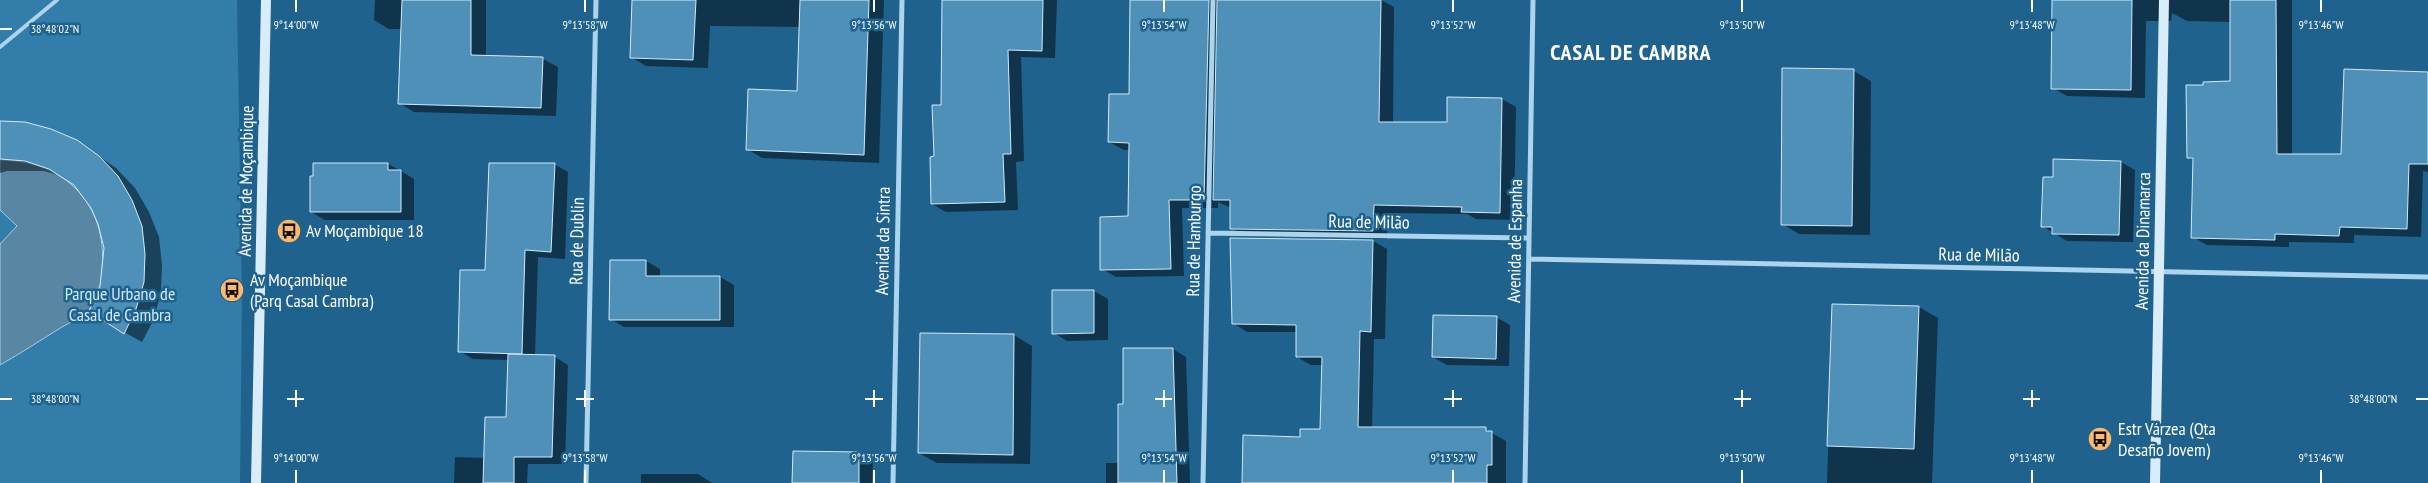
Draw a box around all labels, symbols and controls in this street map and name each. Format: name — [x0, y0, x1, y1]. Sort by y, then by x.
text: 9°14'00"W — [273, 17, 319, 32]
text: 9°13'58"W — [562, 17, 608, 32]
text: 9°13'56"W — [851, 17, 897, 32]
text: 9°13'54"W — [1141, 17, 1187, 32]
text: 9°13'52"W — [1430, 17, 1476, 32]
text: 9°13'50"W — [1719, 17, 1765, 32]
text: 9°13'48"W — [2009, 17, 2055, 32]
text: 9°13'46"W — [2298, 17, 2344, 32]
text: 38°48'02"N — [31, 21, 79, 36]
district label: CASAL DE CAMBRA — [1550, 38, 1712, 66]
street label: Avenida de Moçambique — [233, 105, 258, 257]
street label: Avenida da Dinamarca — [2130, 172, 2155, 310]
street label: Avenida de Espanha — [1502, 179, 1527, 303]
street label: Rua de Hamburgo — [1181, 185, 1206, 297]
street label: Avenida da Sintra — [870, 187, 895, 295]
street label: Rua de Dublin — [564, 197, 589, 285]
street label: Rua de Milão — [1328, 209, 1410, 234]
bus stop icon: Av Moçambique 18 — [276, 218, 302, 244]
place label: Av Moçambique 18 — [306, 219, 424, 242]
street label: Rua de Milão — [1938, 242, 2020, 267]
place label: Av Moçambique (Parq Casal Cambra) — [250, 268, 374, 312]
bus stop icon: Av Moçambique (Parq Casal Cambra) — [219, 277, 245, 303]
park label: Parque Urbano de Casal de Cambra — [65, 282, 175, 326]
text: 38°48'00"N — [31, 391, 79, 406]
text: 38°48'00"N — [2349, 391, 2397, 406]
place label: Estr Várzea (Qta Desafio Jovem) — [2118, 417, 2216, 461]
bus stop icon: Estr Várzea (Qta Desafio Jovem) — [2087, 426, 2113, 452]
text: 9°14'00"W — [273, 450, 319, 465]
text: 9°13'58"W — [562, 450, 608, 465]
text: 9°13'56"W — [851, 450, 897, 465]
text: 9°13'54"W — [1141, 450, 1187, 465]
text: 9°13'52"W — [1430, 450, 1476, 465]
text: 9°13'50"W — [1719, 450, 1765, 465]
text: 9°13'48"W — [2009, 450, 2055, 465]
text: 9°13'46"W — [2298, 450, 2344, 465]

